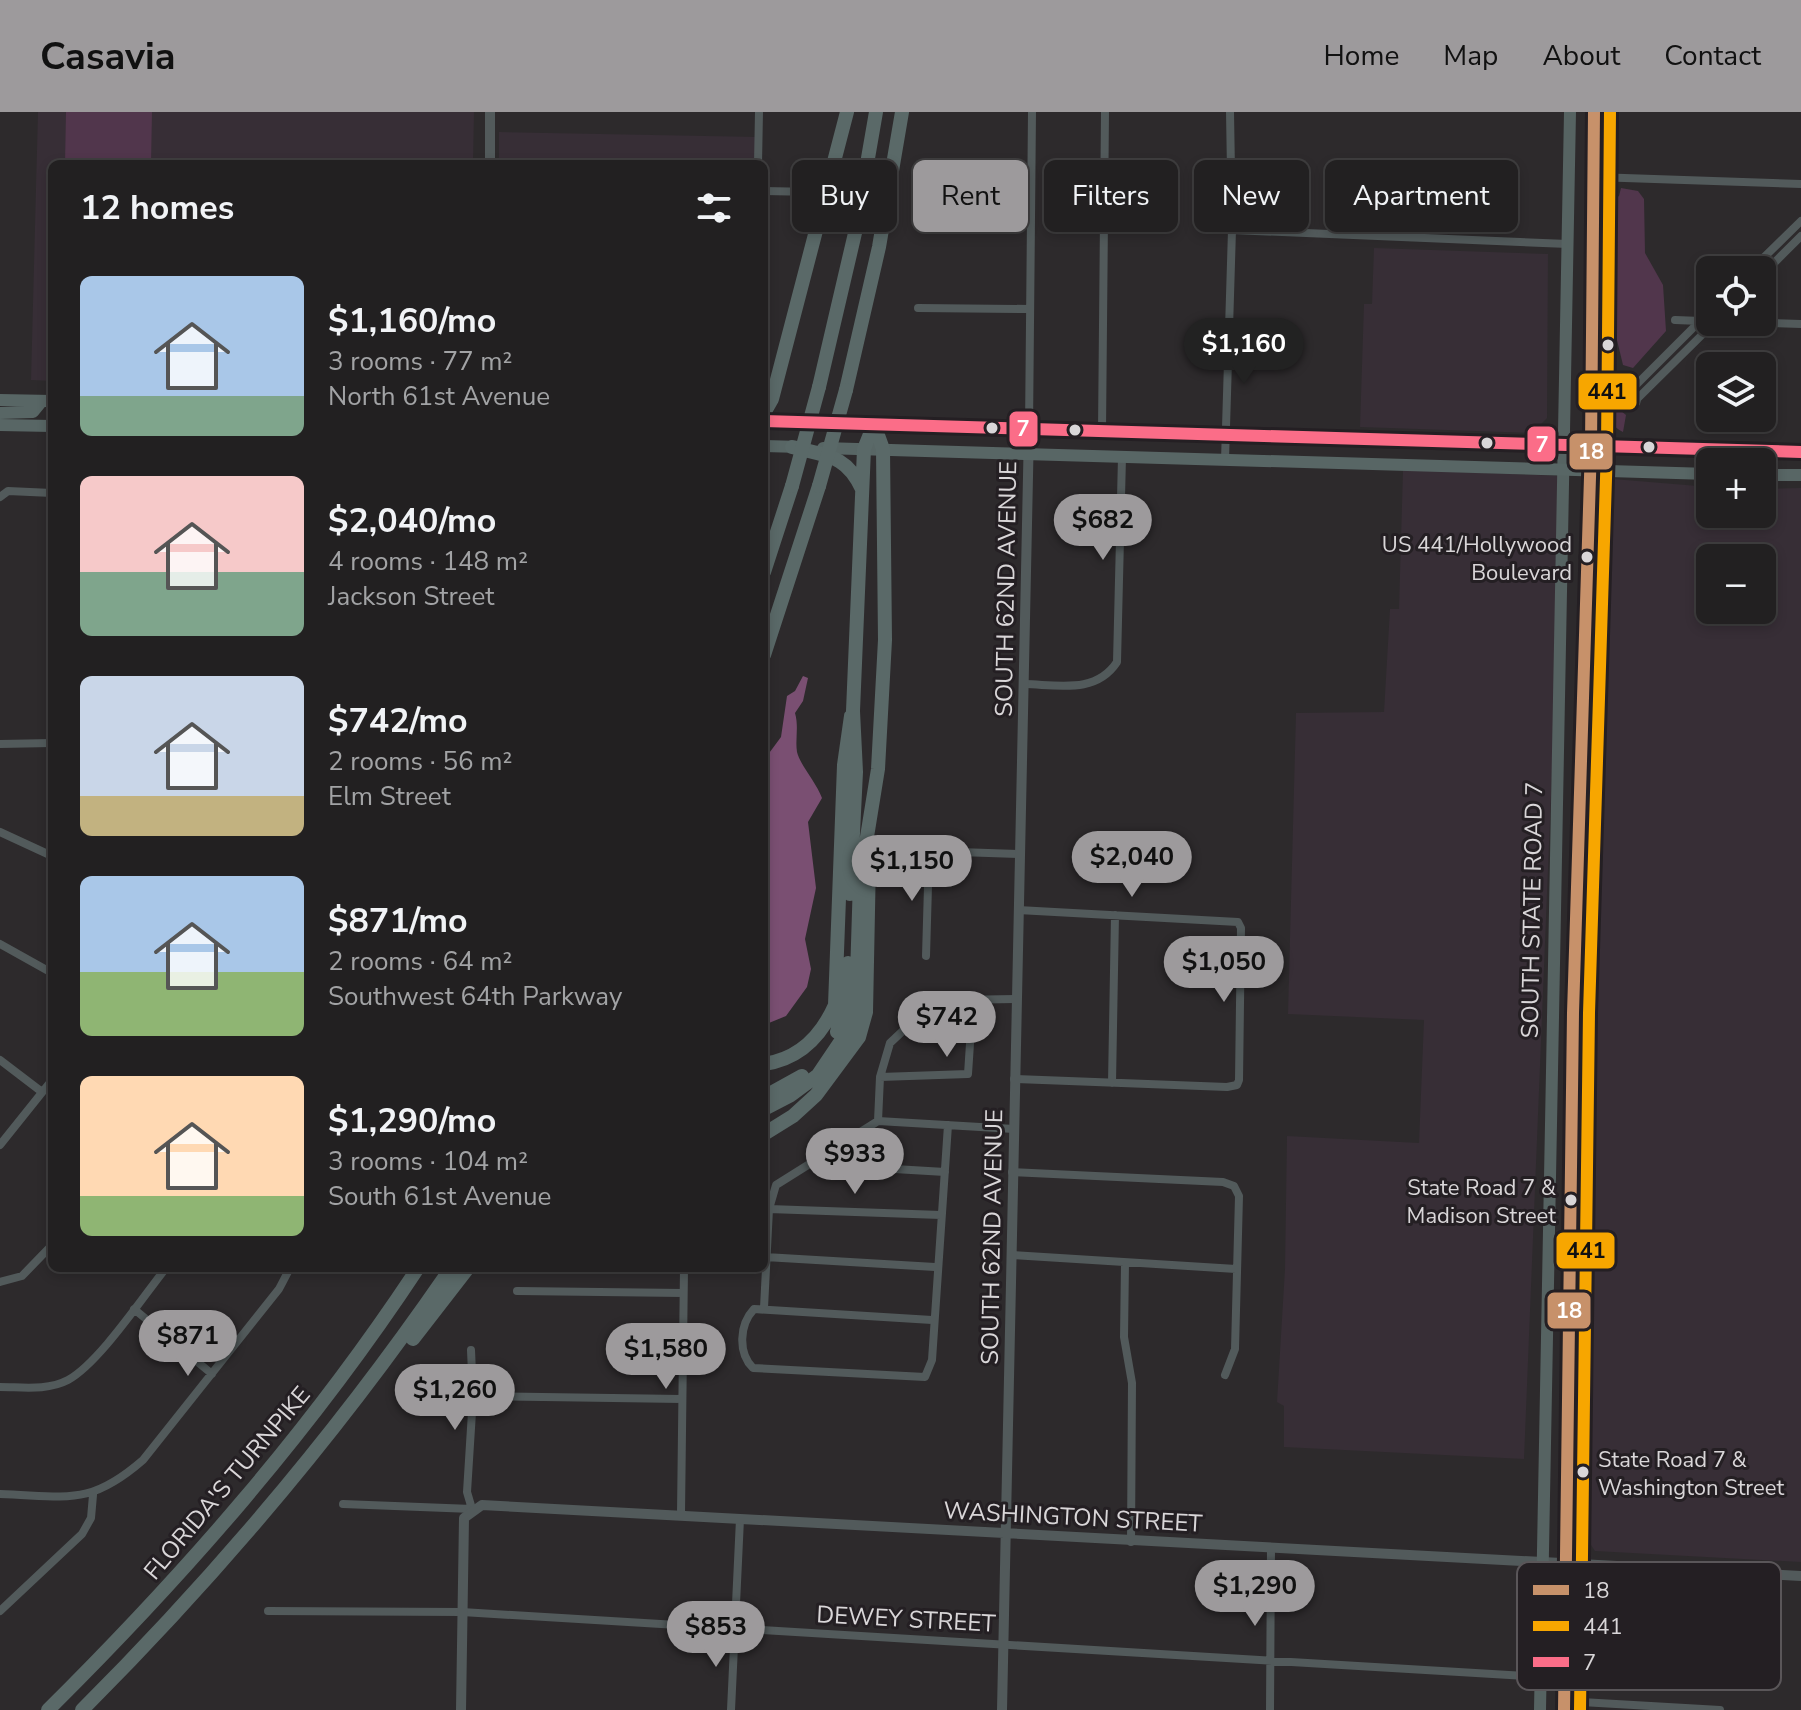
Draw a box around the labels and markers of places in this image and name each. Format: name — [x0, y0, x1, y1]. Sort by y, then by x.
pin: $1,160 — [1179, 318, 1309, 386]
unlabelled marker — [1600, 337, 1616, 353]
unlabelled marker — [984, 420, 1000, 436]
unlabelled marker — [1067, 422, 1083, 438]
unlabelled marker — [1479, 435, 1495, 451]
unlabelled marker — [1641, 439, 1657, 455]
pin: $682 — [1056, 494, 1150, 562]
place label: US 441/Hollywood Boulevard — [1382, 530, 1572, 588]
marker: US 441/Hollywood Boulevard — [1579, 549, 1595, 565]
pin: $2,040 — [1067, 831, 1197, 899]
pin: $1,150 — [847, 835, 977, 903]
pin: $1,050 — [1159, 936, 1289, 1004]
pin: $742 — [900, 991, 994, 1059]
pin: $933 — [808, 1128, 902, 1196]
place label: State Road 7 & Madison Street — [1407, 1173, 1557, 1231]
marker: State Road 7 & Madison Street — [1563, 1192, 1579, 1208]
pin: $871 — [141, 1310, 235, 1378]
pin: $1,580 — [601, 1323, 731, 1391]
pin: $1,260 — [390, 1364, 520, 1432]
place label: State Road 7 & Washington Street — [1598, 1445, 1784, 1503]
marker: State Road 7 & Washington Street — [1575, 1464, 1591, 1480]
pin: $1,290 — [1190, 1560, 1320, 1628]
pin: $853 — [669, 1601, 763, 1669]

